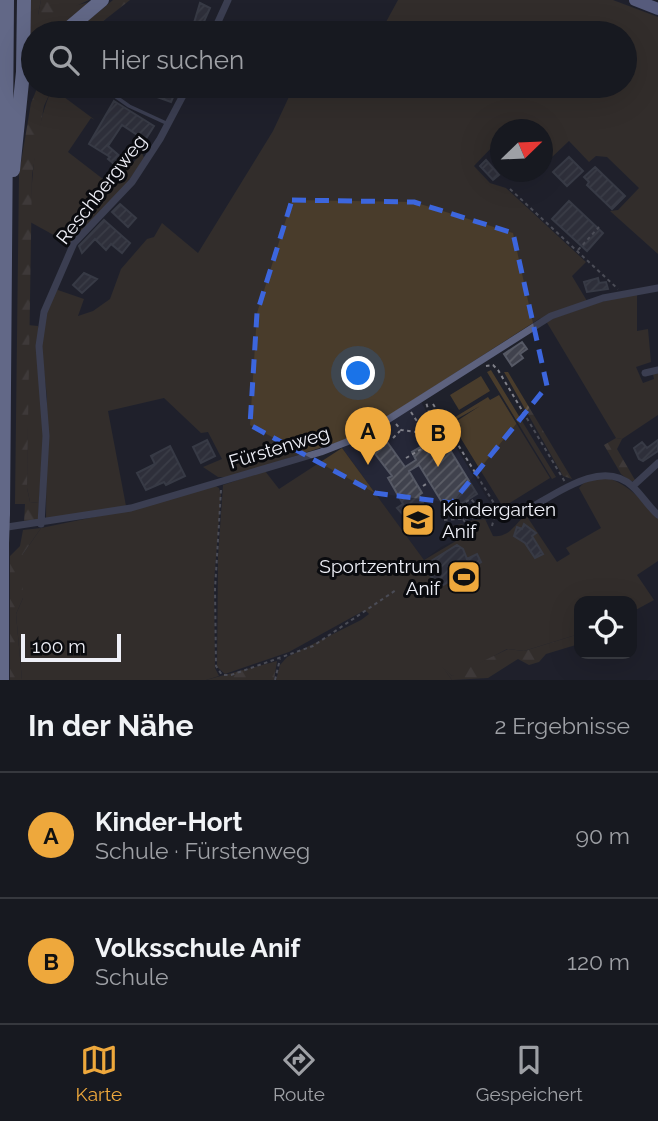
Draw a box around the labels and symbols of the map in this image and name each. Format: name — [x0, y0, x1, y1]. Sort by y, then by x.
north arrow — [490, 119, 553, 182]
street label: Reschbergweg — [51, 130, 151, 248]
your location — [341, 356, 375, 390]
pin: A — [345, 407, 391, 465]
pin: B — [415, 409, 461, 467]
street label: Fürstenweg — [226, 421, 332, 473]
place label: Kindergarten Anif — [442, 498, 556, 542]
school or university icon: Kindergarten Anif — [399, 501, 437, 539]
place label: Sportzentrum Anif — [319, 555, 441, 599]
sports icon: Sportzentrum Anif — [445, 558, 483, 596]
scale bar — [21, 631, 121, 663]

